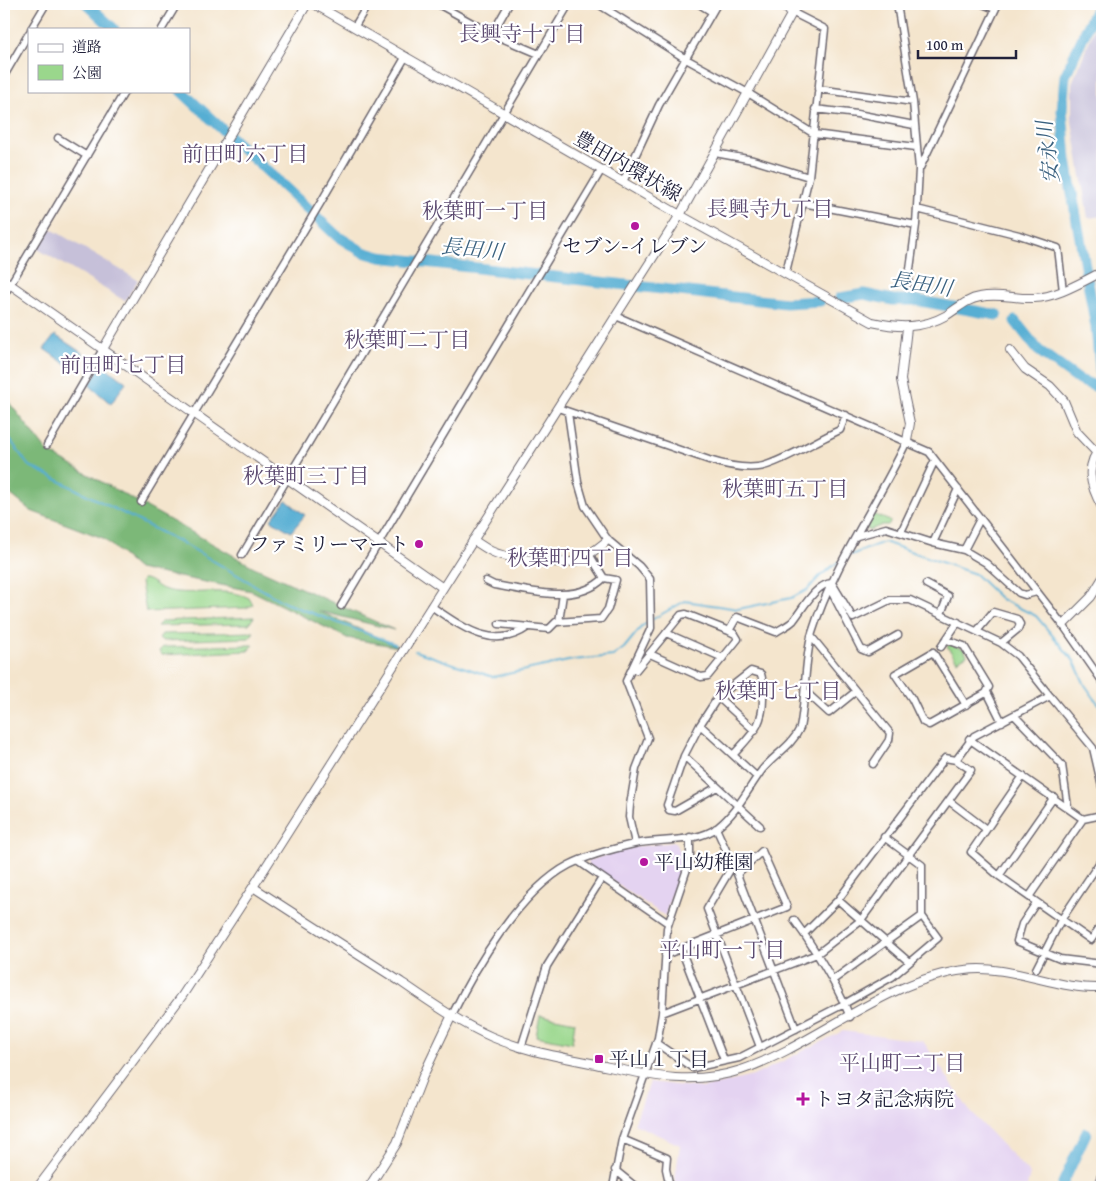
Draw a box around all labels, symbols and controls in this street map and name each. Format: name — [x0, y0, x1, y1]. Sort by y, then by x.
district label: 長興寺十丁目 — [459, 18, 585, 49]
legend — [28, 28, 190, 92]
scale bar — [918, 28, 1016, 60]
text: 100 m — [926, 34, 964, 55]
text: 道路 — [72, 36, 102, 57]
text: 公園 — [72, 62, 102, 83]
water label: 安永川 — [1028, 117, 1067, 185]
street label: 豊田内環状線 — [569, 123, 687, 208]
district label: 前田町六丁目 — [182, 138, 308, 169]
district label: 長興寺九丁目 — [707, 193, 833, 224]
district label: 秋葉町一丁目 — [422, 195, 548, 226]
marker: セブン-イレブン — [629, 220, 641, 232]
water label: 長田川 — [439, 230, 507, 267]
place label: セブン-イレブン — [562, 231, 708, 260]
water label: 長田川 — [888, 263, 957, 304]
district label: 秋葉町二丁目 — [344, 324, 470, 355]
district label: 前田町七丁目 — [60, 349, 186, 380]
district label: 秋葉町三丁目 — [243, 460, 369, 491]
district label: 秋葉町五丁目 — [722, 473, 848, 504]
place label: ファミリーマート — [249, 529, 409, 558]
marker: ファミリーマート — [413, 538, 425, 550]
district label: 秋葉町四丁目 — [507, 542, 633, 573]
district label: 秋葉町七丁目 — [715, 675, 841, 706]
place label: 平山幼稚園 — [654, 847, 754, 876]
marker: 平山幼稚園 — [638, 856, 650, 868]
district label: 平山町一丁目 — [659, 934, 785, 965]
place label: 平山１丁目 — [609, 1044, 709, 1073]
district label: 平山町二丁目 — [839, 1047, 965, 1078]
marker: 平山１丁目 — [593, 1053, 605, 1065]
place label: トヨタ記念病院 — [814, 1084, 954, 1113]
marker: トヨタ記念病院 — [796, 1092, 810, 1106]

